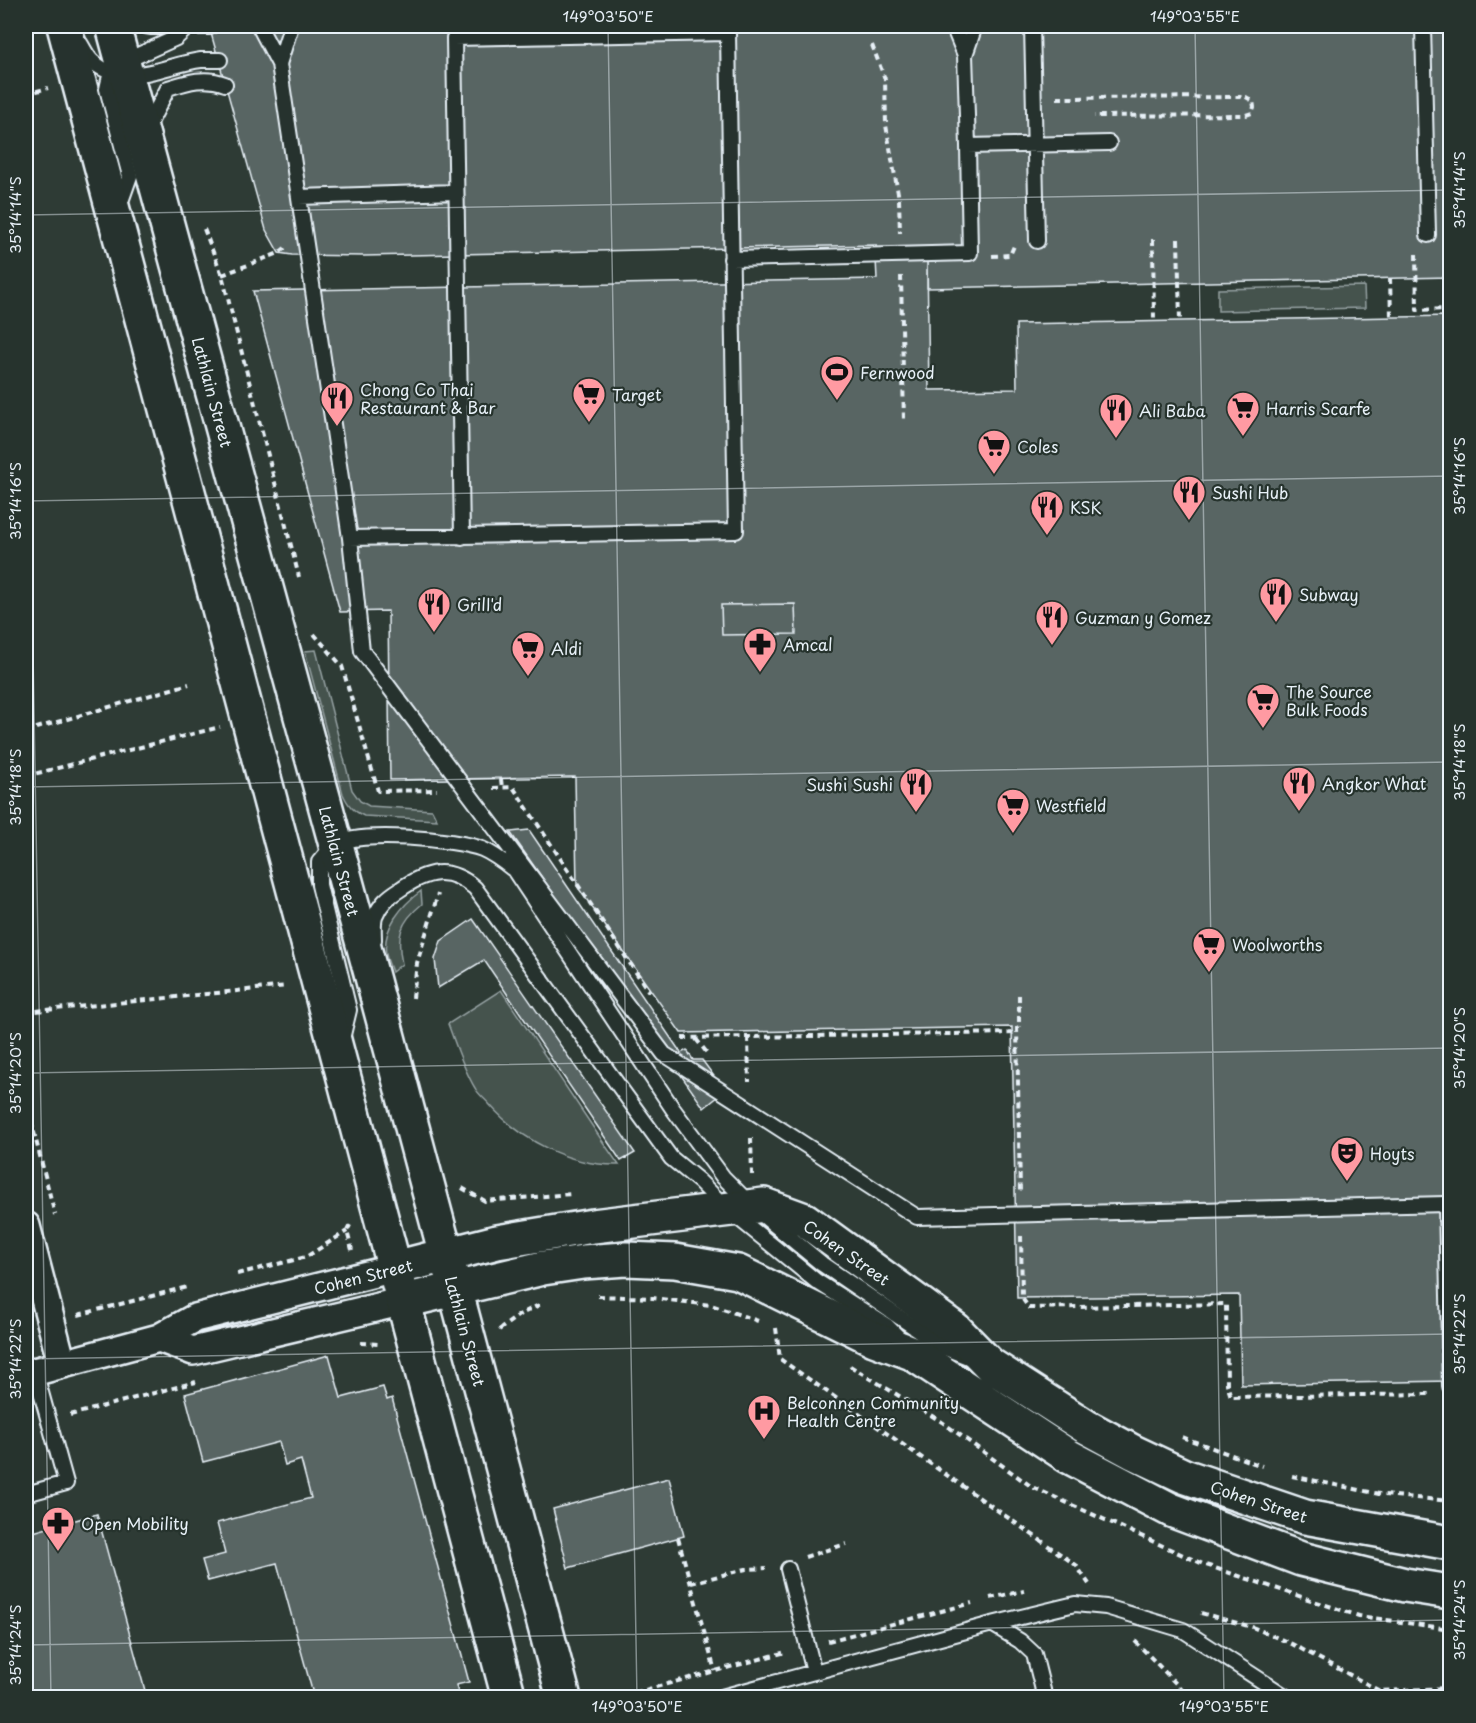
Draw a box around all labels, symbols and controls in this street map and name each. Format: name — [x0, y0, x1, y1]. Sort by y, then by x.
text: 149°03'50"E — [562, 4, 654, 27]
text: 149°03'55"E — [1150, 4, 1240, 27]
text: 35°14'14"S — [1447, 151, 1470, 229]
text: 35°14'14"S — [3, 176, 26, 254]
street label: Lathlain Street — [187, 334, 239, 450]
sports icon: Fernwood — [819, 354, 855, 401]
place label: Fernwood — [860, 360, 935, 384]
supermarket icon: Target — [571, 376, 607, 423]
place label: Chong Co Thai Restaurant & Bar — [360, 377, 496, 419]
restaurant icon: Chong Co Thai Restaurant & Bar — [319, 380, 355, 427]
place label: Target — [612, 382, 662, 406]
supermarket icon: Harris Scarfe — [1225, 390, 1261, 437]
restaurant icon: Ali Baba — [1098, 392, 1134, 439]
place label: Harris Scarfe — [1266, 396, 1371, 420]
place label: Ali Baba — [1139, 398, 1206, 422]
supermarket icon: Coles — [976, 428, 1012, 475]
place label: Coles — [1017, 434, 1058, 458]
text: 35°14'16"S — [1447, 437, 1470, 515]
text: 35°14'16"S — [3, 462, 26, 540]
restaurant icon: Sushi Hub — [1171, 474, 1207, 521]
place label: Sushi Hub — [1212, 480, 1288, 504]
restaurant icon: KSK — [1029, 489, 1065, 536]
place label: KSK — [1070, 495, 1102, 519]
restaurant icon: Subway — [1258, 576, 1294, 623]
place label: Subway — [1299, 582, 1358, 606]
restaurant icon: Grill'd — [416, 586, 452, 633]
place label: Grill'd — [457, 592, 502, 616]
restaurant icon: Guzman y Gomez — [1034, 599, 1070, 646]
place label: Guzman y Gomez — [1075, 605, 1211, 629]
pharmacy icon: Amcal — [742, 626, 778, 673]
supermarket icon: Aldi — [510, 630, 546, 677]
place label: Amcal — [783, 632, 833, 656]
place label: Aldi — [551, 636, 582, 660]
place label: The Source Bulk Foods — [1286, 679, 1372, 721]
supermarket icon: The Source Bulk Foods — [1245, 682, 1281, 729]
text: 35°14'18"S — [1447, 723, 1470, 801]
text: 35°14'18"S — [3, 748, 26, 826]
restaurant icon: Angkor What — [1281, 765, 1317, 812]
restaurant icon: Sushi Sushi — [898, 766, 934, 813]
place label: Angkor What — [1322, 771, 1427, 795]
place label: Sushi Sushi — [806, 772, 893, 796]
supermarket icon: Westfield — [995, 787, 1031, 834]
place label: Westfield — [1036, 793, 1106, 817]
street label: Lathlain Street — [314, 803, 366, 919]
supermarket icon: Woolworths — [1191, 926, 1227, 973]
place label: Woolworths — [1232, 932, 1322, 956]
text: 35°14'20"S — [1447, 1007, 1470, 1089]
text: 35°14'20"S — [3, 1032, 26, 1114]
theatre icon: Hoyts — [1329, 1135, 1365, 1182]
place label: Hoyts — [1370, 1141, 1414, 1165]
street label: Cohen Street — [799, 1213, 895, 1291]
street label: Cohen Street — [311, 1252, 415, 1300]
street label: Lathlain Street — [440, 1273, 492, 1389]
text: 35°14'22"S — [1447, 1293, 1470, 1375]
text: 35°14'22"S — [3, 1318, 26, 1400]
place label: Belconnen Community Health Centre — [787, 1390, 959, 1432]
hospital icon: Belconnen Community Health Centre — [746, 1393, 782, 1440]
street label: Cohen Street — [1207, 1474, 1311, 1528]
pharmacy icon: Open Mobility — [40, 1505, 76, 1552]
place label: Open Mobility — [81, 1511, 189, 1535]
text: 35°14'24"S — [1447, 1579, 1470, 1661]
text: 35°14'24"S — [3, 1604, 26, 1686]
text: 149°03'50"E — [591, 1694, 683, 1717]
text: 149°03'55"E — [1179, 1694, 1269, 1717]

